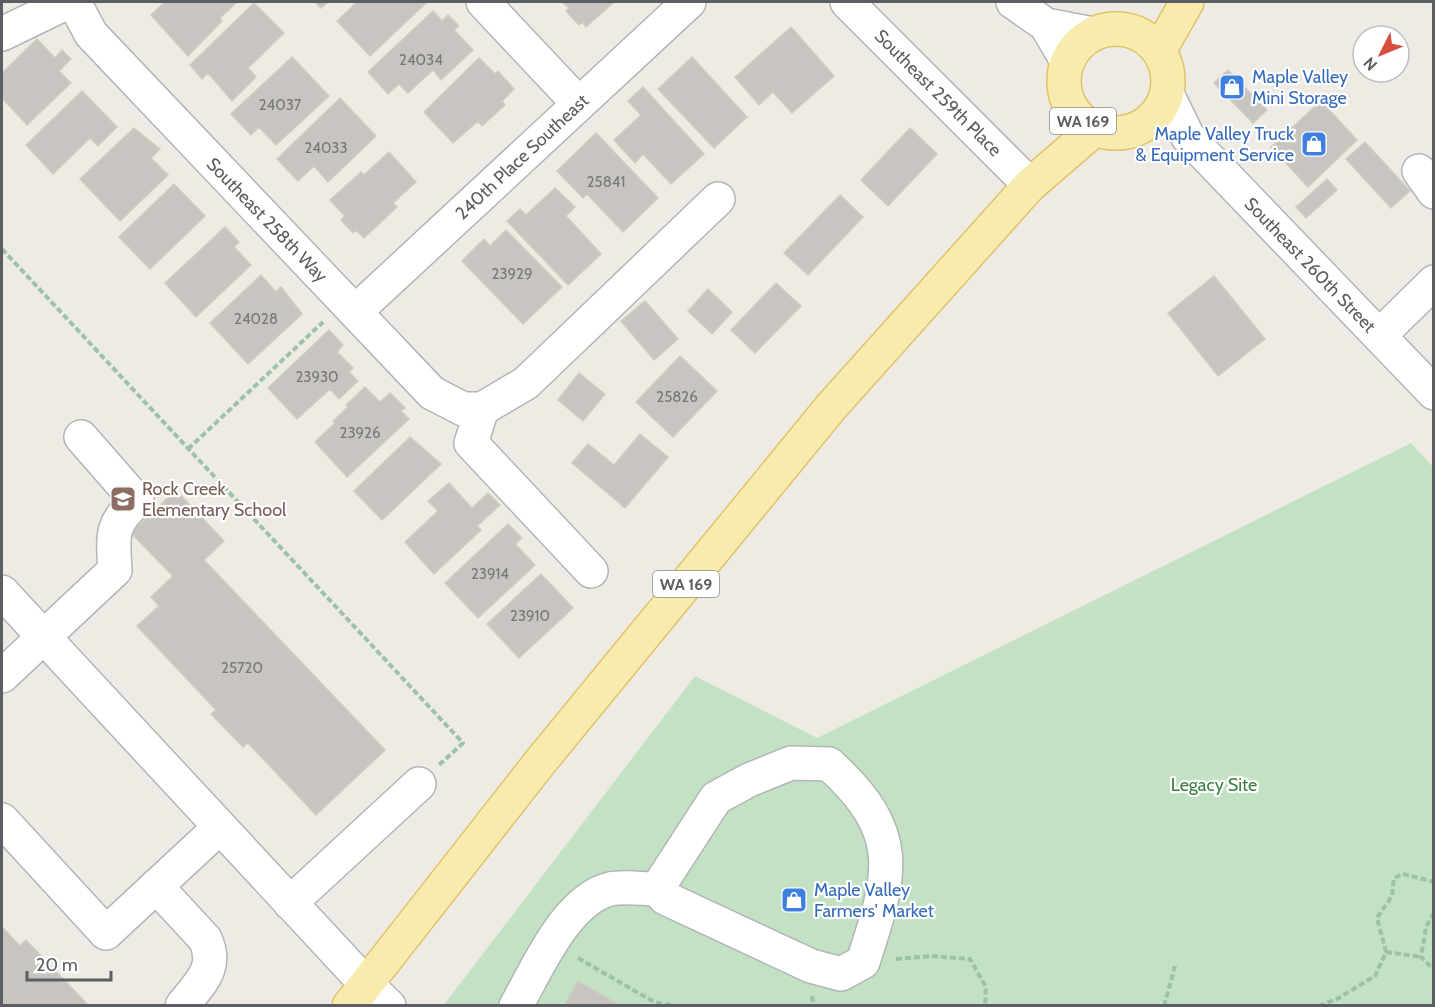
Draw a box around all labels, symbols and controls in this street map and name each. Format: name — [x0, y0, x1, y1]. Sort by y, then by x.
north arrow — [1351, 24, 1411, 84]
street label: Southeast 259th Place — [870, 25, 1006, 161]
house number: 24034 — [399, 51, 443, 69]
text: N — [1360, 53, 1381, 75]
place label: Maple Valley Mini Storage — [1252, 66, 1348, 109]
shop icon: Maple Valley Mini Storage — [1217, 72, 1247, 102]
street label: 240th Place Southeast — [451, 90, 593, 224]
house number: 24037 — [259, 96, 302, 114]
road number: WA 169 — [1050, 108, 1116, 134]
place label: Maple Valley Truck & Equipment Service — [1136, 123, 1295, 166]
shop icon: Maple Valley Truck & Equipment Service — [1299, 129, 1329, 159]
house number: 24033 — [304, 139, 348, 157]
street label: Southeast 258th Way — [202, 153, 332, 287]
house number: 25841 — [587, 173, 625, 191]
street label: Southeast 260th Street — [1240, 193, 1380, 337]
house number: 23929 — [492, 265, 532, 283]
house number: 24028 — [234, 310, 278, 328]
house number: 23930 — [295, 368, 339, 386]
house number: 25826 — [656, 388, 698, 406]
house number: 23926 — [340, 424, 380, 442]
place label: Rock Creek Elementary School — [142, 478, 287, 521]
school or university icon: Rock Creek Elementary School — [108, 484, 138, 514]
house number: 23914 — [471, 565, 509, 583]
road number: WA 169 — [653, 571, 719, 597]
house number: 23910 — [510, 607, 550, 625]
house number: 25720 — [221, 659, 263, 677]
park label: Legacy Site — [1171, 774, 1257, 796]
place label: Maple Valley Farmers' Market — [814, 879, 934, 922]
shop icon: Maple Valley Farmers' Market — [779, 885, 809, 915]
scale bar — [27, 944, 111, 982]
text: 20 m — [36, 954, 78, 976]

